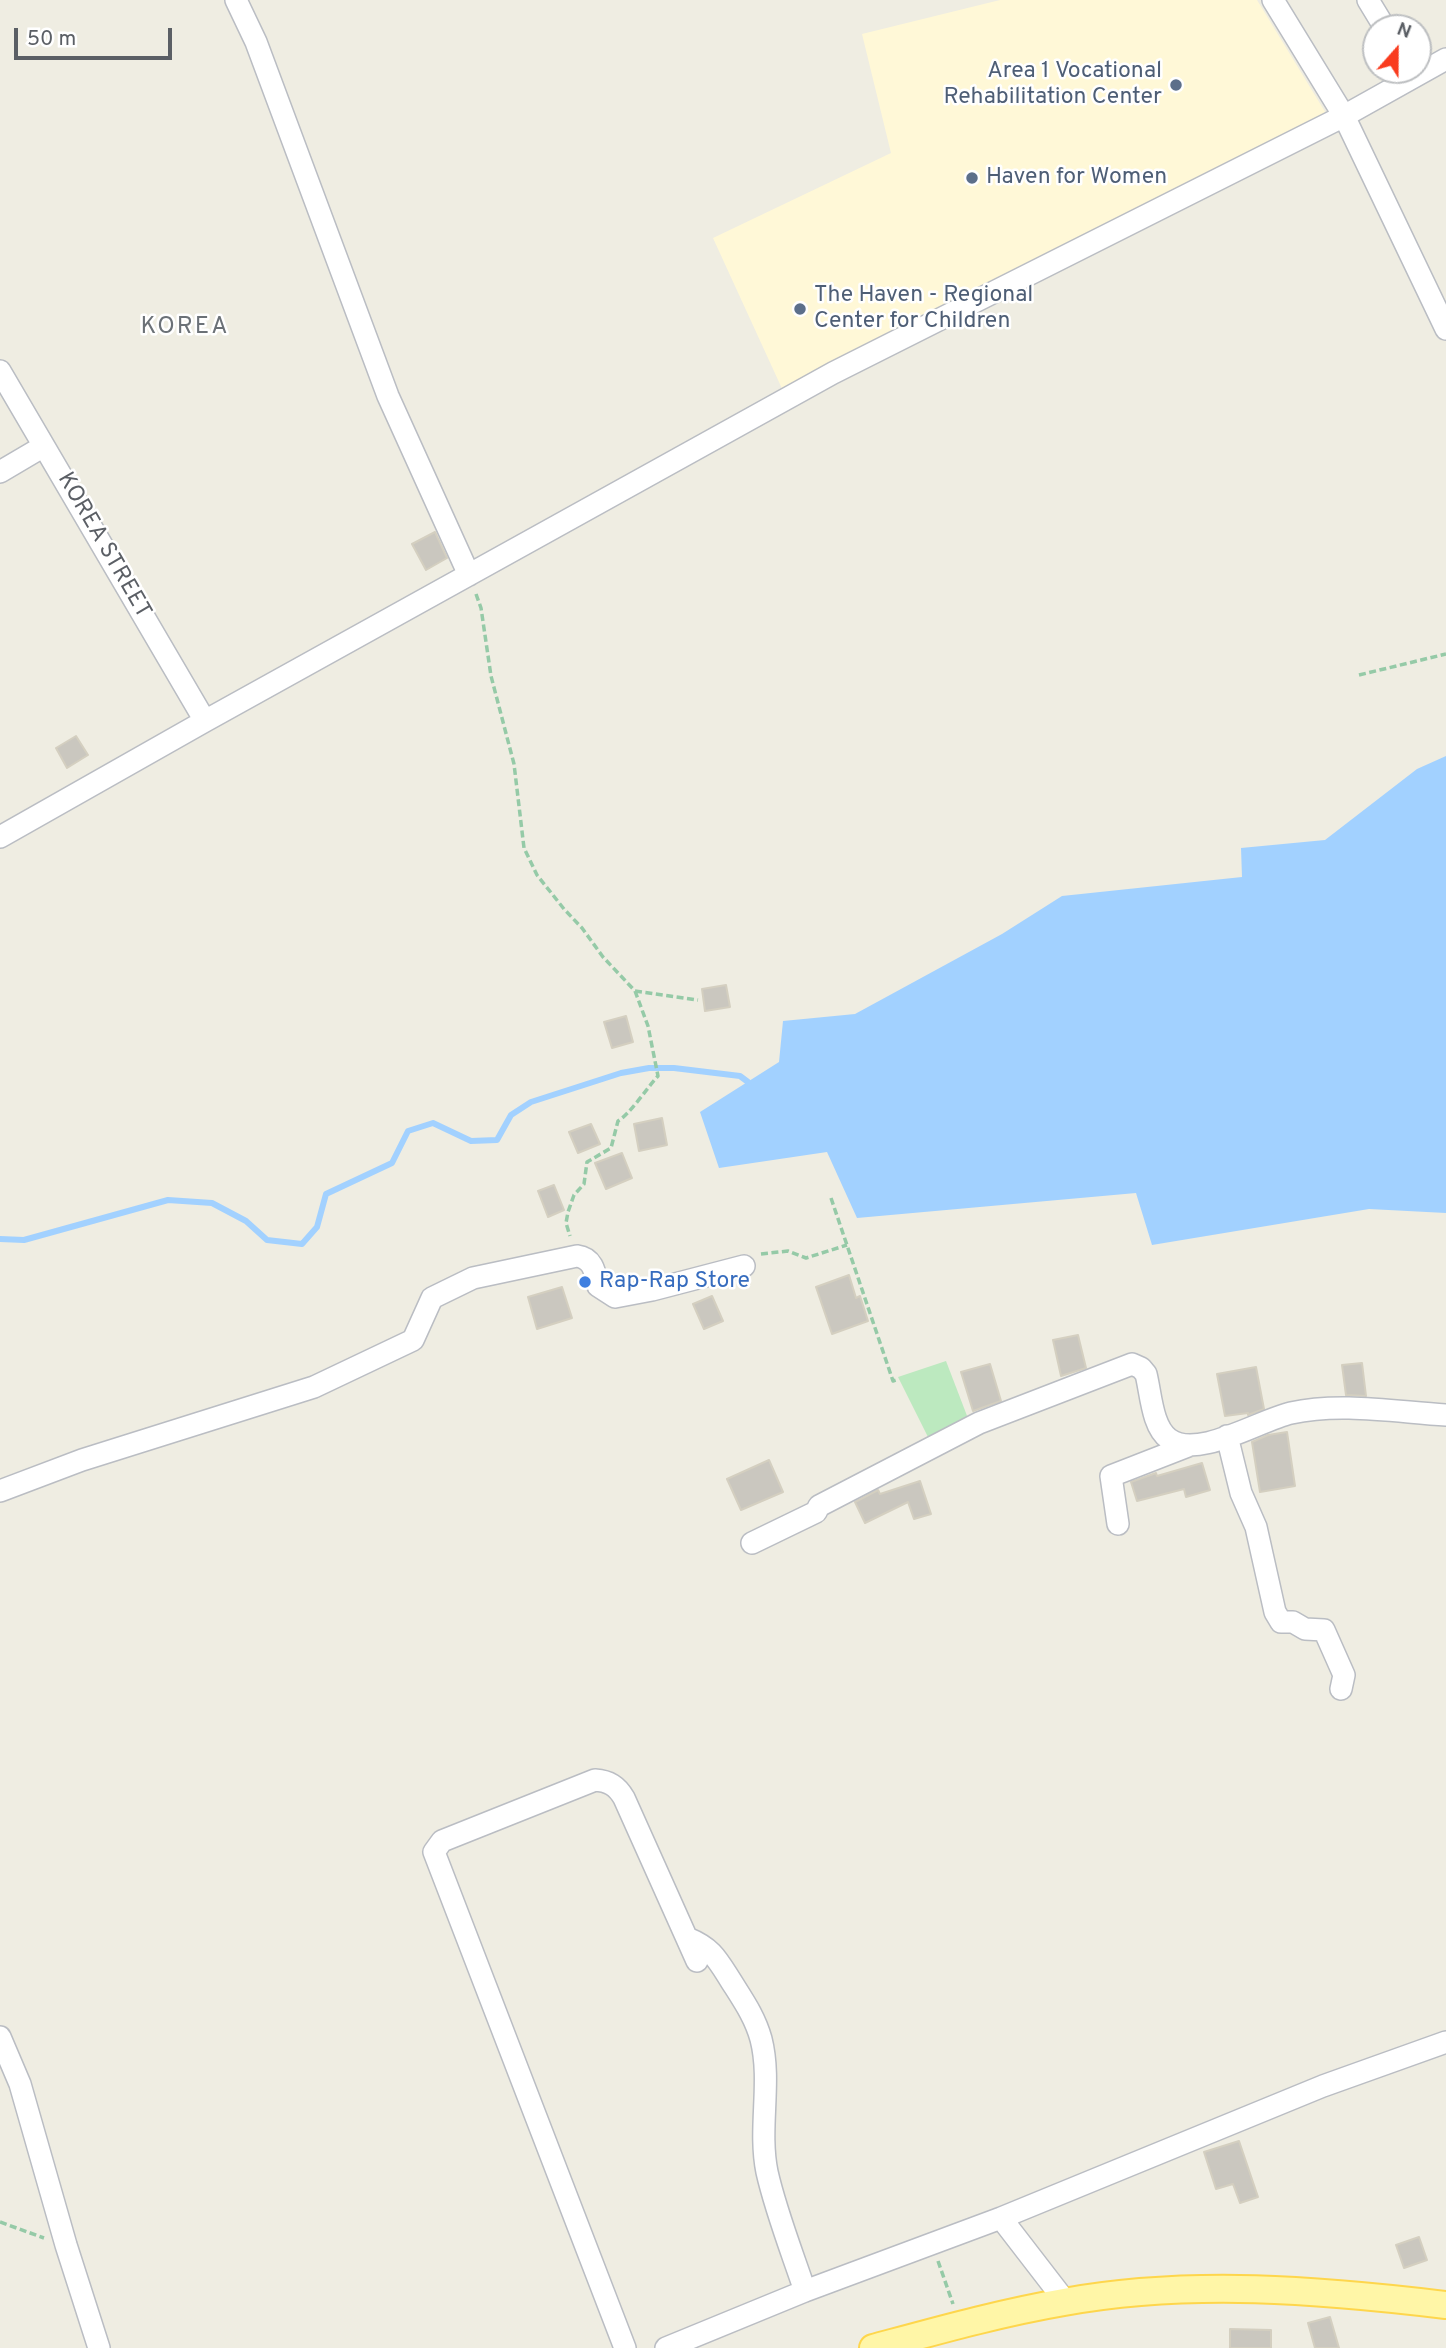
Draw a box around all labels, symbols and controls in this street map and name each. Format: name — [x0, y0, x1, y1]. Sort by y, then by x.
scale bar — [18, 14, 175, 58]
north arrow — [1362, 14, 1432, 84]
text: N — [1393, 18, 1414, 45]
text: 50 m — [27, 26, 76, 53]
place label: Area 1 Vocational Rehabilitation Center — [944, 58, 1162, 112]
marker: Area 1 Vocational Rehabilitation Center — [1168, 77, 1184, 93]
place label: Haven for Women — [986, 164, 1167, 192]
marker: Haven for Women — [964, 170, 980, 186]
place label: The Haven - Regional Center for Children — [814, 282, 1033, 336]
marker: The Haven - Regional Center for Children — [792, 301, 808, 317]
district label: KOREA — [141, 314, 229, 342]
street label: KOREA STREET — [50, 468, 156, 624]
place label: Rap-Rap Store — [599, 1268, 750, 1296]
marker: Rap-Rap Store — [577, 1274, 593, 1290]

